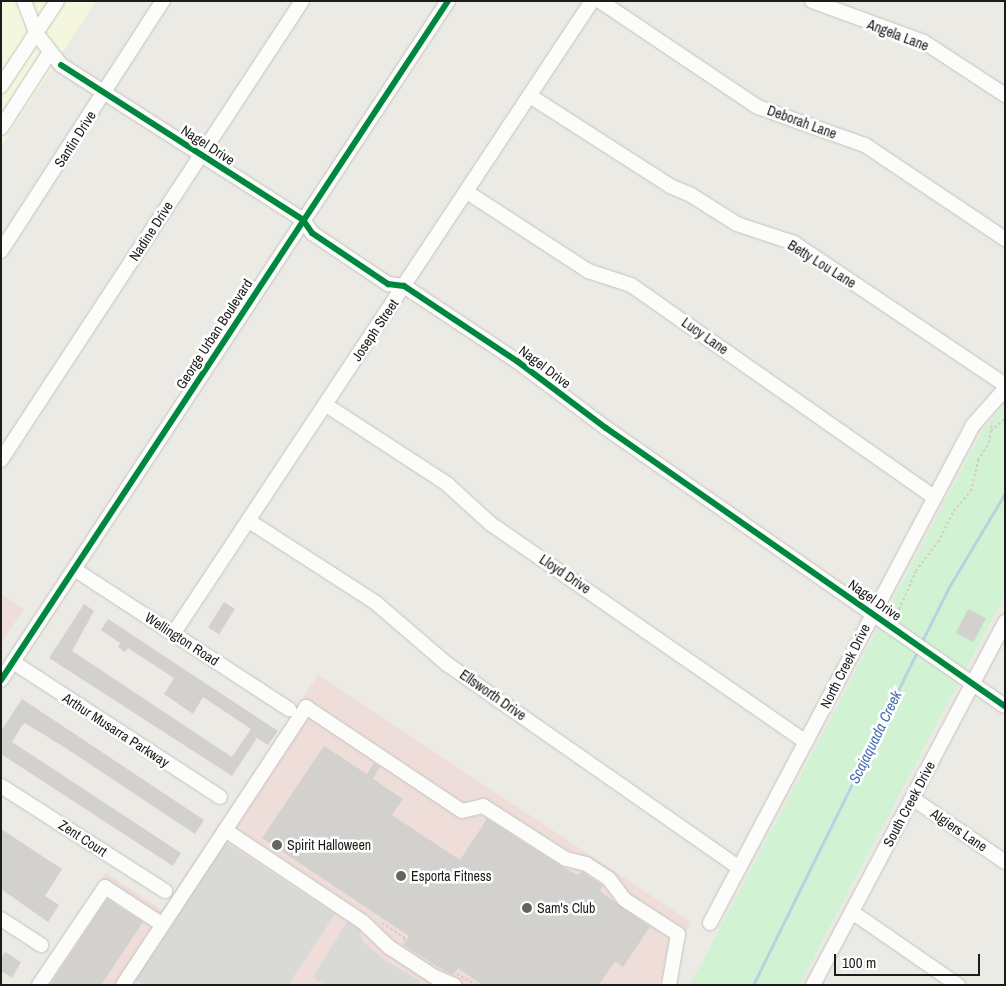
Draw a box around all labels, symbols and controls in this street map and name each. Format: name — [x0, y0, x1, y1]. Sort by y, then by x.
street label: Angela Lane — [865, 16, 931, 54]
street label: Deborah Lane — [765, 102, 839, 142]
street label: Santin Drive — [51, 108, 99, 170]
street label: Nagel Drive — [178, 121, 238, 169]
street label: Nadine Drive — [126, 198, 176, 264]
street label: Betty Lou Lane — [785, 236, 859, 292]
street label: George Urban Boulevard — [172, 276, 256, 392]
street label: Joseph Street — [348, 296, 402, 364]
street label: Lucy Lane — [678, 314, 732, 358]
street label: Nagel Drive — [516, 342, 574, 392]
street label: Lloyd Drive — [536, 551, 594, 597]
street label: Nagel Drive — [845, 576, 905, 624]
street label: Wellington Road — [142, 609, 222, 669]
street label: North Creek Drive — [817, 621, 873, 711]
street label: Ellsworth Drive — [457, 666, 529, 724]
water label: Scajaquada Creek — [845, 688, 905, 786]
street label: Arthur Musarra Parkway — [60, 689, 172, 771]
street label: South Creek Drive — [879, 758, 939, 850]
street label: Algiers Lane — [928, 805, 990, 855]
street label: Zent Court — [56, 816, 110, 860]
place label: Spirit Halloween — [287, 837, 371, 853]
marker: Spirit Halloween — [271, 839, 283, 851]
place label: Esporta Fitness — [411, 868, 491, 884]
marker: Esporta Fitness — [395, 870, 407, 882]
place label: Sam's Club — [537, 900, 595, 916]
marker: Sam's Club — [521, 902, 533, 914]
scale bar — [836, 944, 982, 976]
text: 100 m — [842, 952, 876, 973]

